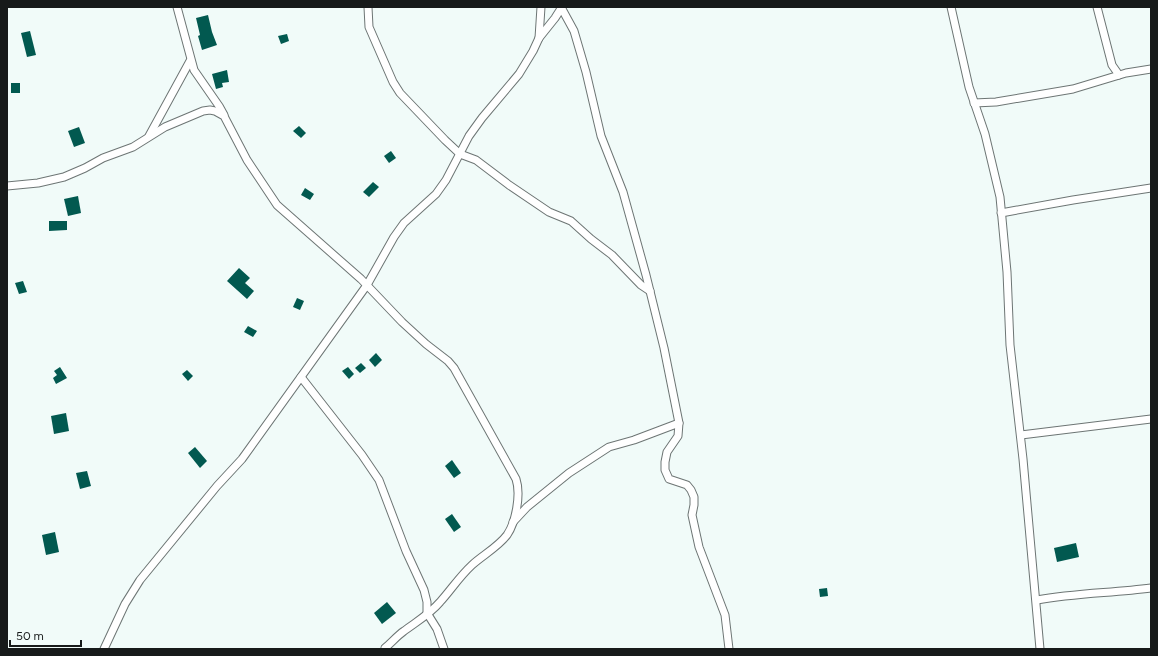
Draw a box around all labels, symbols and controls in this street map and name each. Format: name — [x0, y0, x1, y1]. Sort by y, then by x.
scale bar — [10, 622, 81, 648]
text: 50 m — [16, 629, 44, 643]

